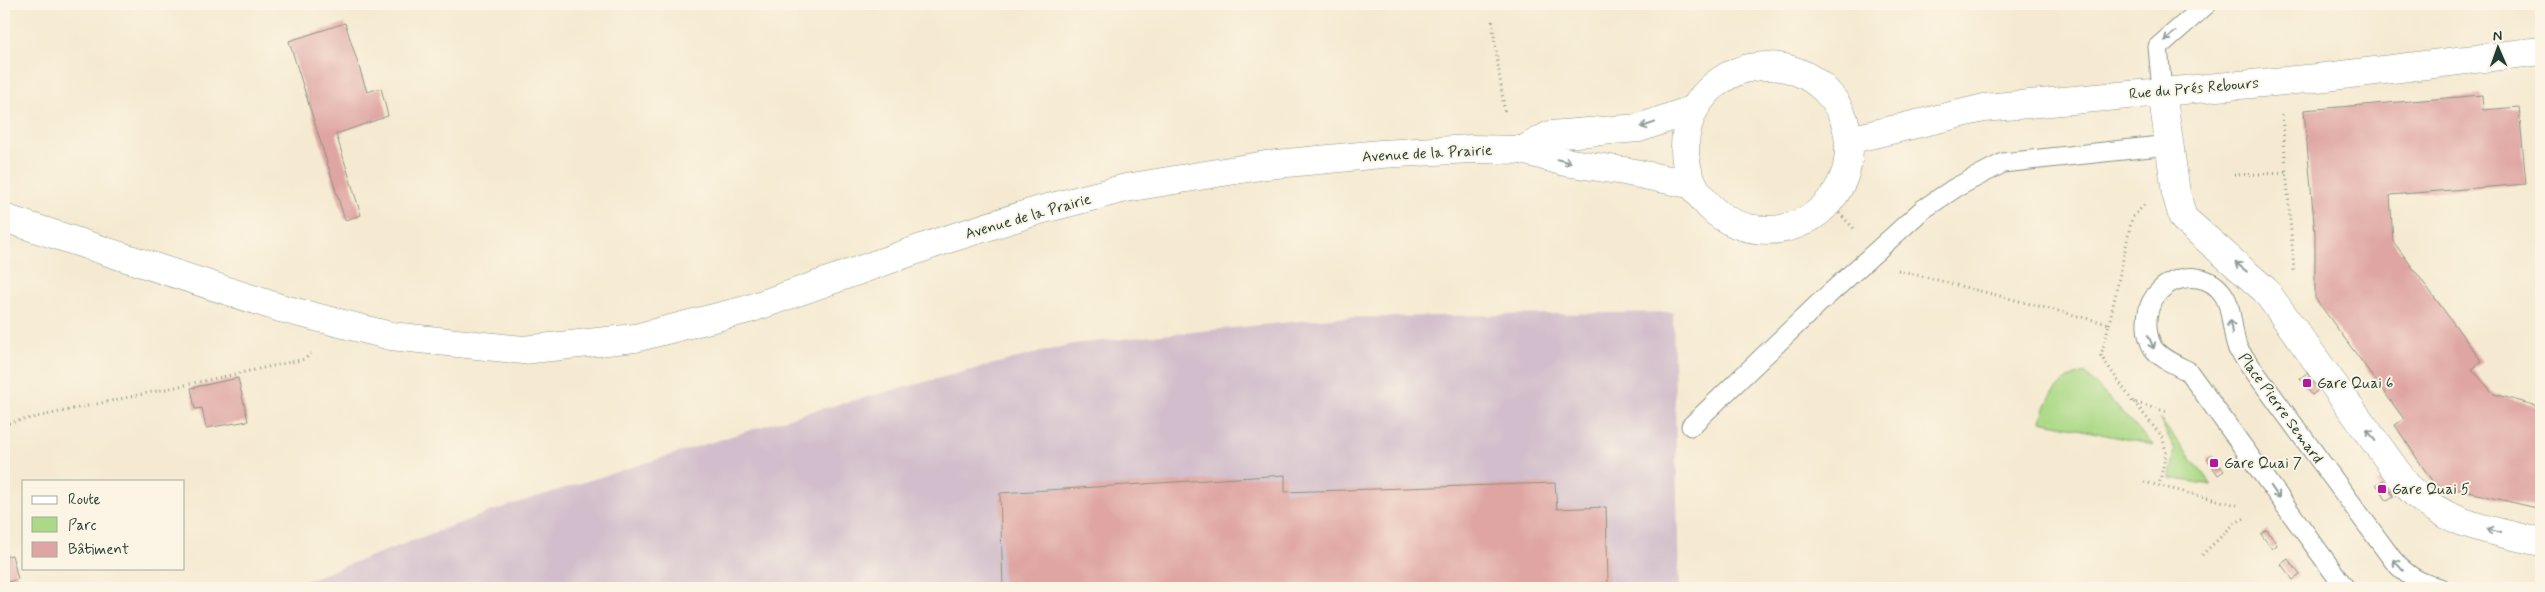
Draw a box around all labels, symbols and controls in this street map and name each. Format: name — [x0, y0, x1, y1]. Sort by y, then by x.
north arrow — [2472, 22, 2522, 72]
text: N — [2493, 27, 2503, 45]
one-way arrow — [2164, 30, 2177, 41]
street label: Rue du Prés Rebours — [2128, 73, 2260, 105]
one-way arrow — [1641, 121, 1656, 130]
street label: Avenue de la Prairie — [1362, 141, 1493, 167]
one-way arrow — [1555, 157, 1571, 166]
street label: Avenue de la Prairie — [963, 189, 1094, 245]
one-way arrow — [2234, 262, 2248, 272]
one-way arrow — [2226, 319, 2236, 335]
one-way arrow — [2147, 334, 2157, 349]
street label: Place Pierre Semard — [2233, 349, 2327, 468]
place label: Gare Quai 6 — [2317, 374, 2394, 394]
marker: Gare Quai 6 — [2301, 377, 2313, 389]
one-way arrow — [2366, 428, 2376, 442]
place label: Gare Quai 7 — [2224, 454, 2302, 474]
marker: Gare Quai 7 — [2208, 457, 2220, 469]
legend — [22, 480, 185, 570]
place label: Gare Quai 5 — [2392, 480, 2470, 500]
marker: Gare Quai 5 — [2376, 483, 2388, 495]
one-way arrow — [2270, 485, 2280, 499]
text: Route — [68, 490, 101, 510]
text: Parc — [68, 516, 96, 536]
one-way arrow — [2486, 525, 2502, 535]
text: Bâtiment — [68, 540, 129, 560]
one-way arrow — [2393, 559, 2404, 572]

